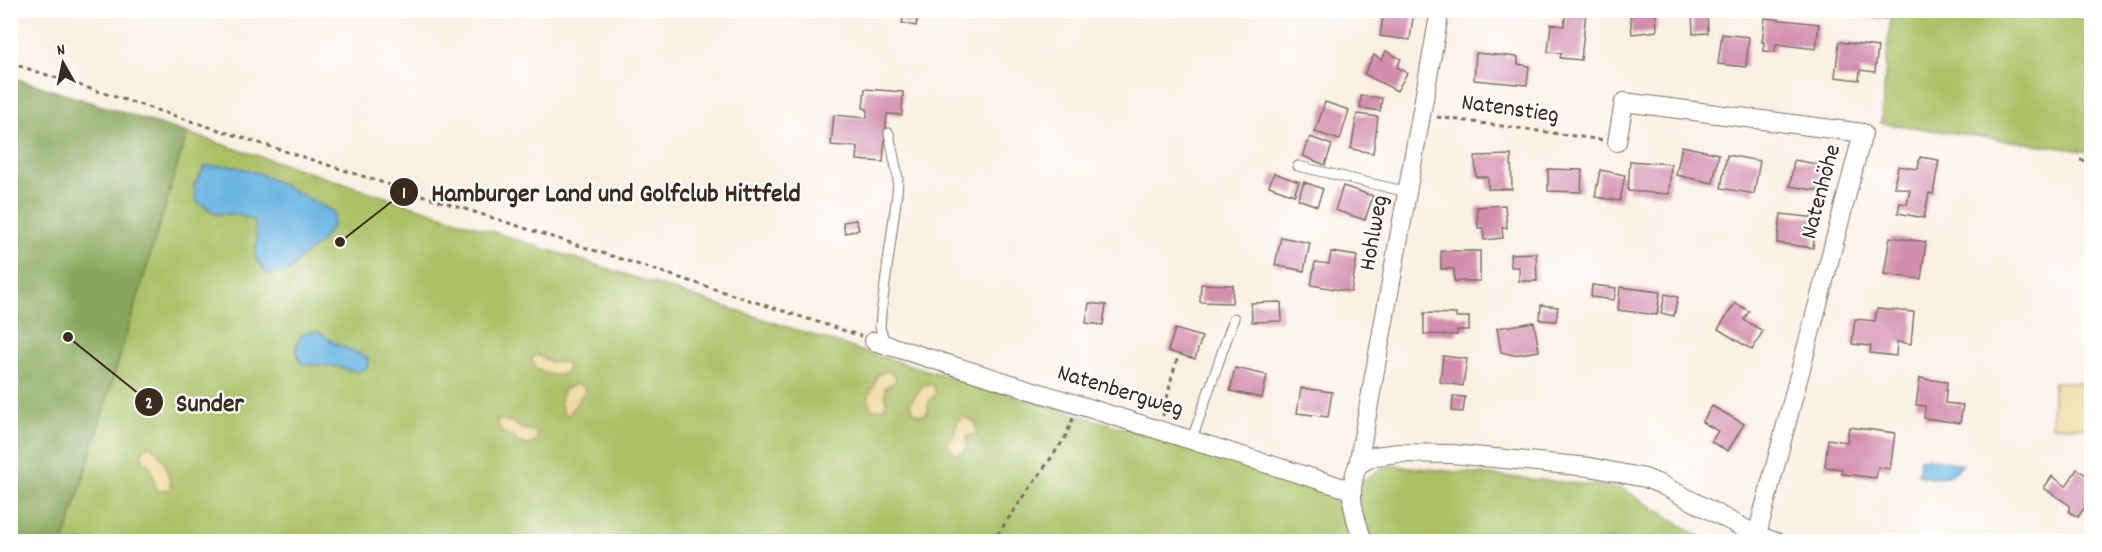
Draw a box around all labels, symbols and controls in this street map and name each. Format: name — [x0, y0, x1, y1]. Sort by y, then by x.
north arrow — [33, 33, 93, 93]
text: N — [55, 39, 67, 63]
street label: Natenstieg — [1459, 86, 1561, 134]
street label: Natenhöhe — [1793, 141, 1851, 243]
callout: Hamburger Land und Golfclub Hittfeld — [389, 170, 813, 214]
text: Hamburger Land und Golfclub Hittfeld — [431, 177, 801, 214]
text: 1 — [402, 182, 406, 207]
street label: Hohlweg — [1352, 193, 1398, 273]
street label: Natenbergweg — [1053, 357, 1187, 427]
callout: Sunder — [134, 380, 256, 424]
text: Sunder — [176, 387, 244, 424]
text: 2 — [145, 392, 153, 417]

